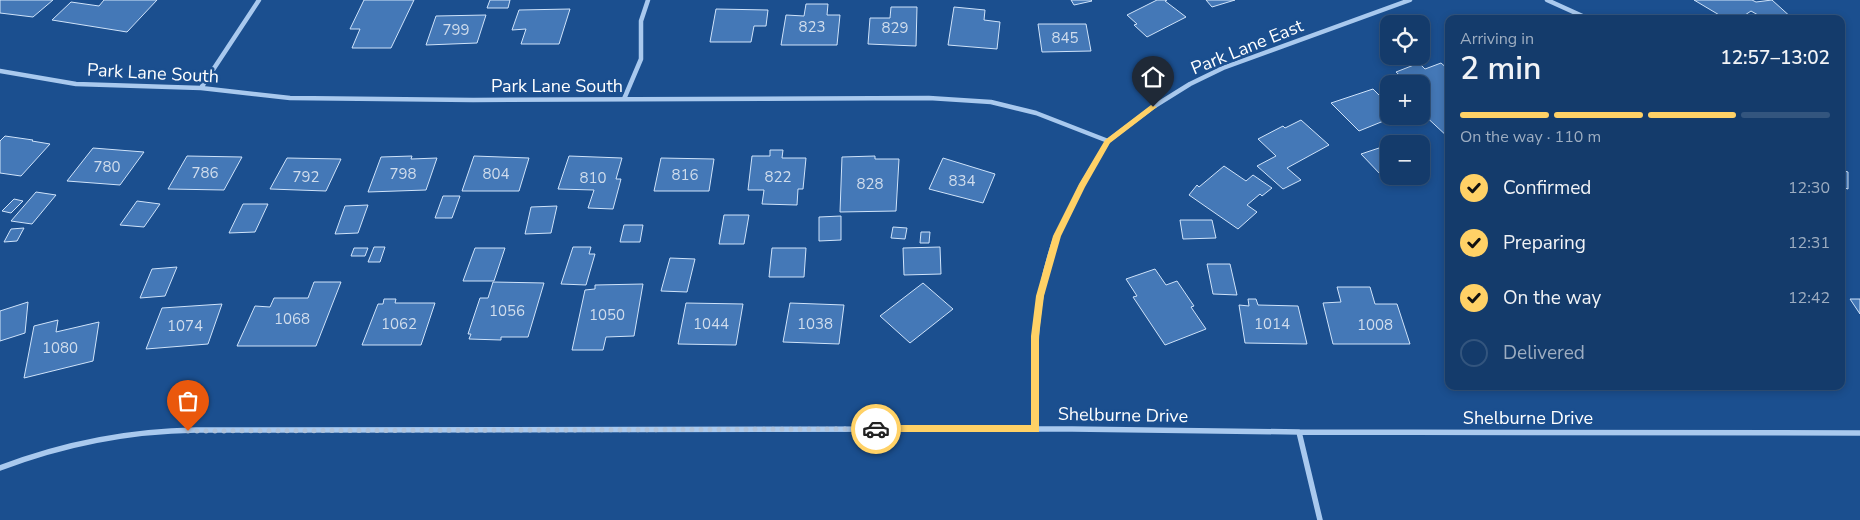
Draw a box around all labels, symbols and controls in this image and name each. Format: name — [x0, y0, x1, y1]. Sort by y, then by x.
street label: Park Lane East — [1187, 13, 1307, 80]
map controls — [1380, 15, 1430, 185]
button: locate — [1380, 15, 1430, 65]
house number: 823 — [798, 17, 826, 37]
house number: 829 — [881, 18, 909, 38]
house number: 799 — [442, 20, 470, 40]
house number: 845 — [1051, 28, 1079, 48]
text: Arriving in — [1460, 28, 1534, 50]
text: 12:57–13:02 — [1720, 45, 1830, 71]
text: 2 min — [1460, 47, 1542, 90]
pin — [1132, 56, 1174, 107]
street label: Park Lane South — [86, 58, 220, 88]
icon: home — [1139, 63, 1167, 91]
street label: Park Lane South — [491, 74, 623, 98]
button: + — [1380, 75, 1430, 125]
text: On the way · 110 m — [1460, 126, 1601, 148]
button: − — [1380, 135, 1430, 185]
house number: 780 — [93, 157, 121, 177]
house number: 786 — [191, 163, 219, 183]
house number: 798 — [389, 164, 417, 184]
house number: 804 — [482, 164, 510, 184]
house number: 816 — [671, 165, 699, 185]
house number: 792 — [292, 167, 320, 187]
house number: 822 — [764, 167, 792, 187]
house number: 810 — [579, 168, 607, 188]
house number: 834 — [948, 171, 976, 191]
house number: 828 — [856, 174, 884, 194]
icon: check — [1460, 174, 1488, 202]
text: Confirmed — [1503, 175, 1591, 201]
text: 12:30 — [1788, 177, 1830, 199]
icon: check — [1460, 229, 1488, 257]
text: Preparing — [1503, 230, 1586, 256]
text: 12:31 — [1788, 232, 1830, 254]
icon: check — [1460, 284, 1488, 312]
text: On the way — [1503, 285, 1601, 311]
text: 12:42 — [1788, 287, 1830, 309]
house number: 1056 — [489, 301, 525, 321]
house number: 1050 — [589, 305, 625, 325]
house number: 1068 — [274, 309, 310, 329]
house number: 1062 — [381, 314, 417, 334]
house number: 1044 — [693, 314, 729, 334]
house number: 1038 — [797, 314, 833, 334]
house number: 1014 — [1254, 314, 1290, 334]
house number: 1008 — [1357, 315, 1393, 335]
house number: 1074 — [167, 316, 203, 336]
house number: 1080 — [42, 338, 78, 358]
text: Delivered — [1503, 340, 1585, 366]
pin — [167, 380, 209, 431]
icon: bag — [174, 387, 202, 415]
street label: Shelburne Drive — [1058, 402, 1188, 428]
courier — [851, 404, 901, 454]
street label: Shelburne Drive — [1463, 406, 1593, 430]
icon: car — [862, 415, 890, 443]

